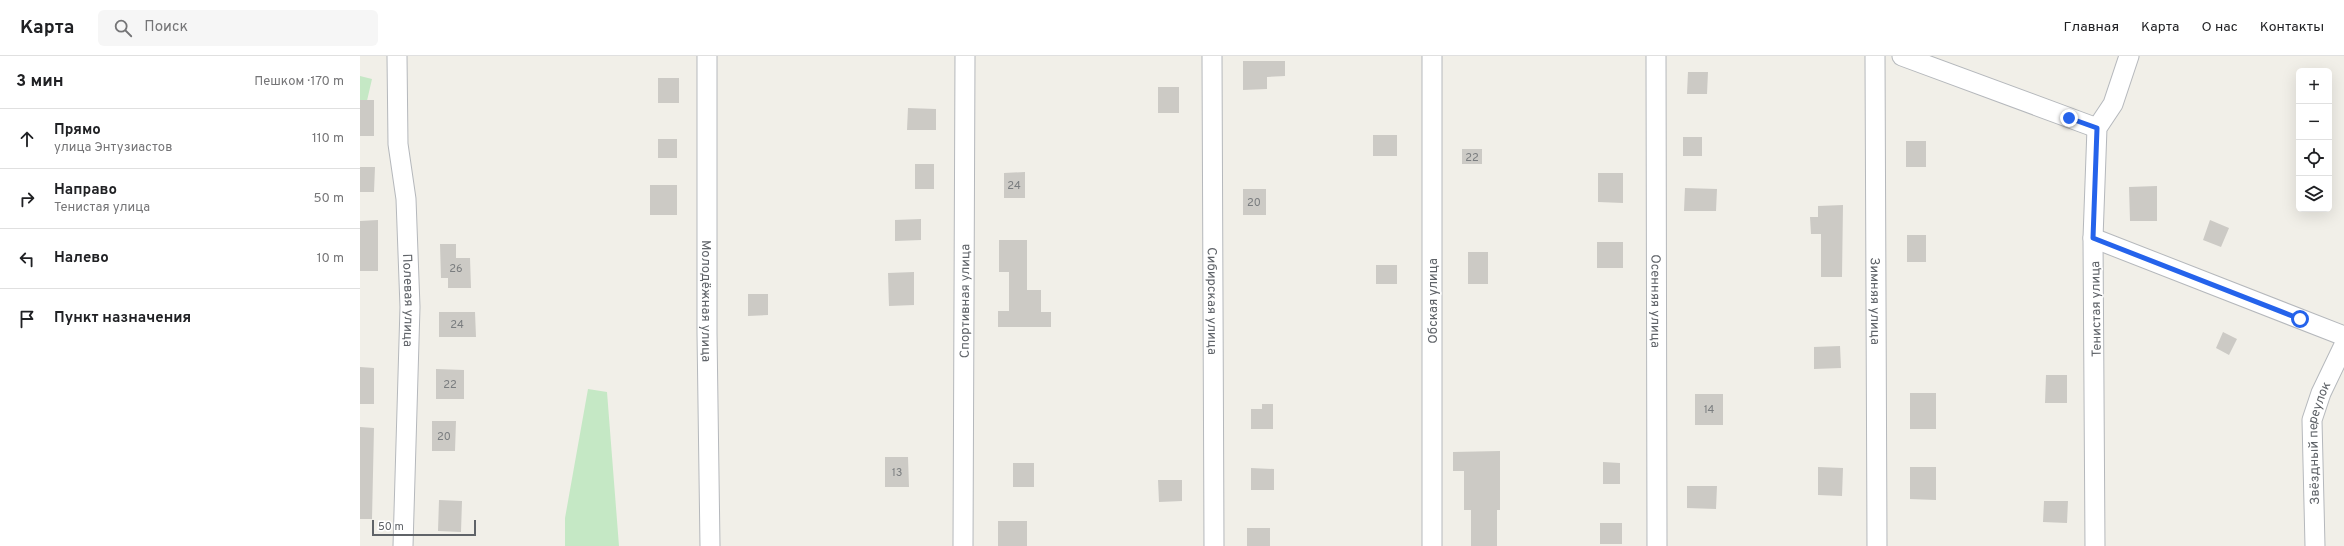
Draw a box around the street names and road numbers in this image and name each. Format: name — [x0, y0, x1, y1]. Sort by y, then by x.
street label: Молодёжная улица — [697, 240, 713, 362]
street label: Спортивная улица — [958, 244, 974, 358]
street label: Сибирская улица — [1203, 247, 1219, 355]
street label: Полевая улица — [398, 253, 416, 347]
street label: Осенняя улица — [1646, 254, 1663, 348]
street label: Зимняя улица — [1866, 257, 1882, 345]
street label: Обская улица — [1426, 258, 1442, 344]
street label: Тенистая улица — [2088, 261, 2106, 357]
street label: Звёздный переулок — [2305, 379, 2335, 505]

